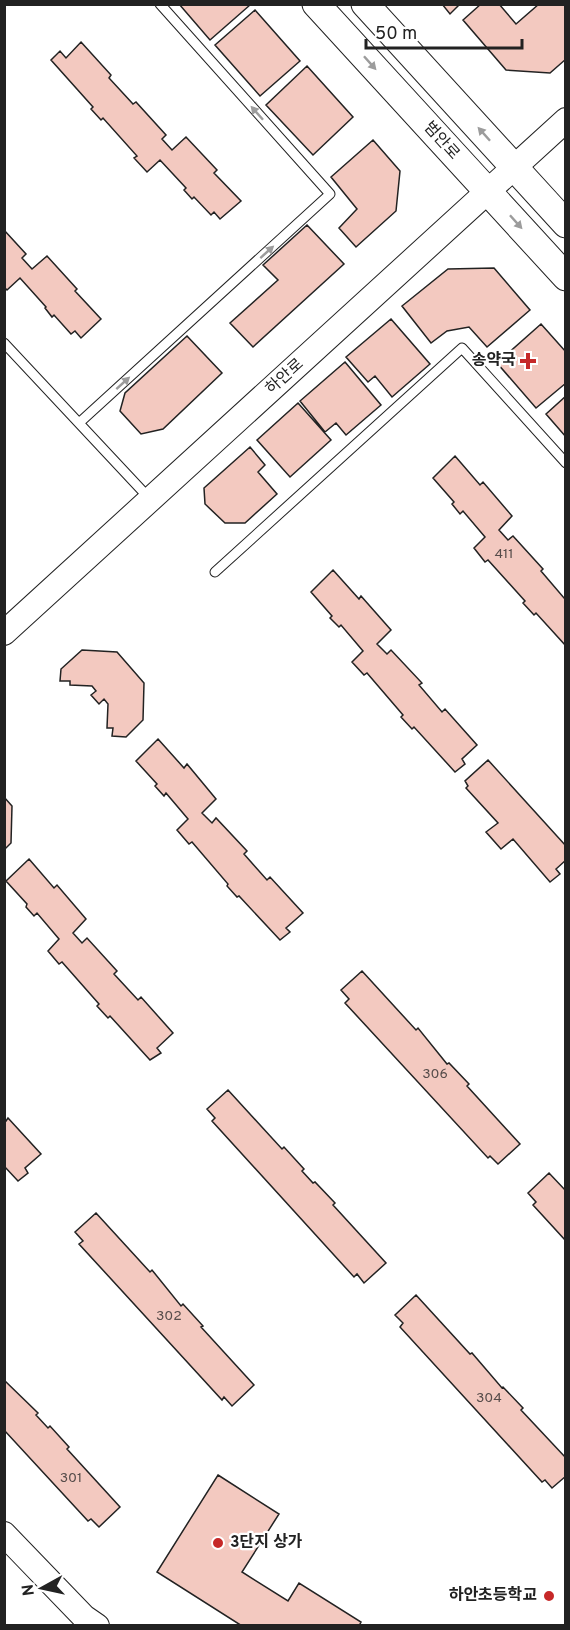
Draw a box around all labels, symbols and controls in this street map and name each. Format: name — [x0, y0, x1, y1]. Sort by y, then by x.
scale bar — [366, 12, 522, 50]
text: 50 m — [375, 23, 417, 46]
one-way arrow — [363, 55, 376, 70]
one-way arrow — [251, 106, 264, 121]
street label: 범안로 — [419, 118, 463, 164]
one-way arrow — [477, 127, 491, 141]
one-way arrow — [508, 215, 522, 229]
one-way arrow — [259, 245, 274, 259]
place label: 송약국 — [472, 351, 516, 371]
marker: 송약국 — [521, 354, 535, 368]
street label: 하안로 — [262, 355, 308, 399]
one-way arrow — [115, 377, 129, 391]
house number: 411 — [494, 546, 514, 563]
house number: 306 — [422, 1066, 448, 1083]
house number: 302 — [156, 1308, 182, 1325]
house number: 304 — [476, 1390, 502, 1407]
house number: 301 — [60, 1470, 82, 1487]
place label: 3단지 상가 — [230, 1533, 303, 1553]
marker: 3단지 상가 — [211, 1536, 225, 1550]
north arrow — [12, 1558, 72, 1618]
text: N — [18, 1583, 40, 1597]
place label: 하안초등학교 — [449, 1585, 537, 1606]
marker: 하안초등학교 — [542, 1589, 556, 1603]

